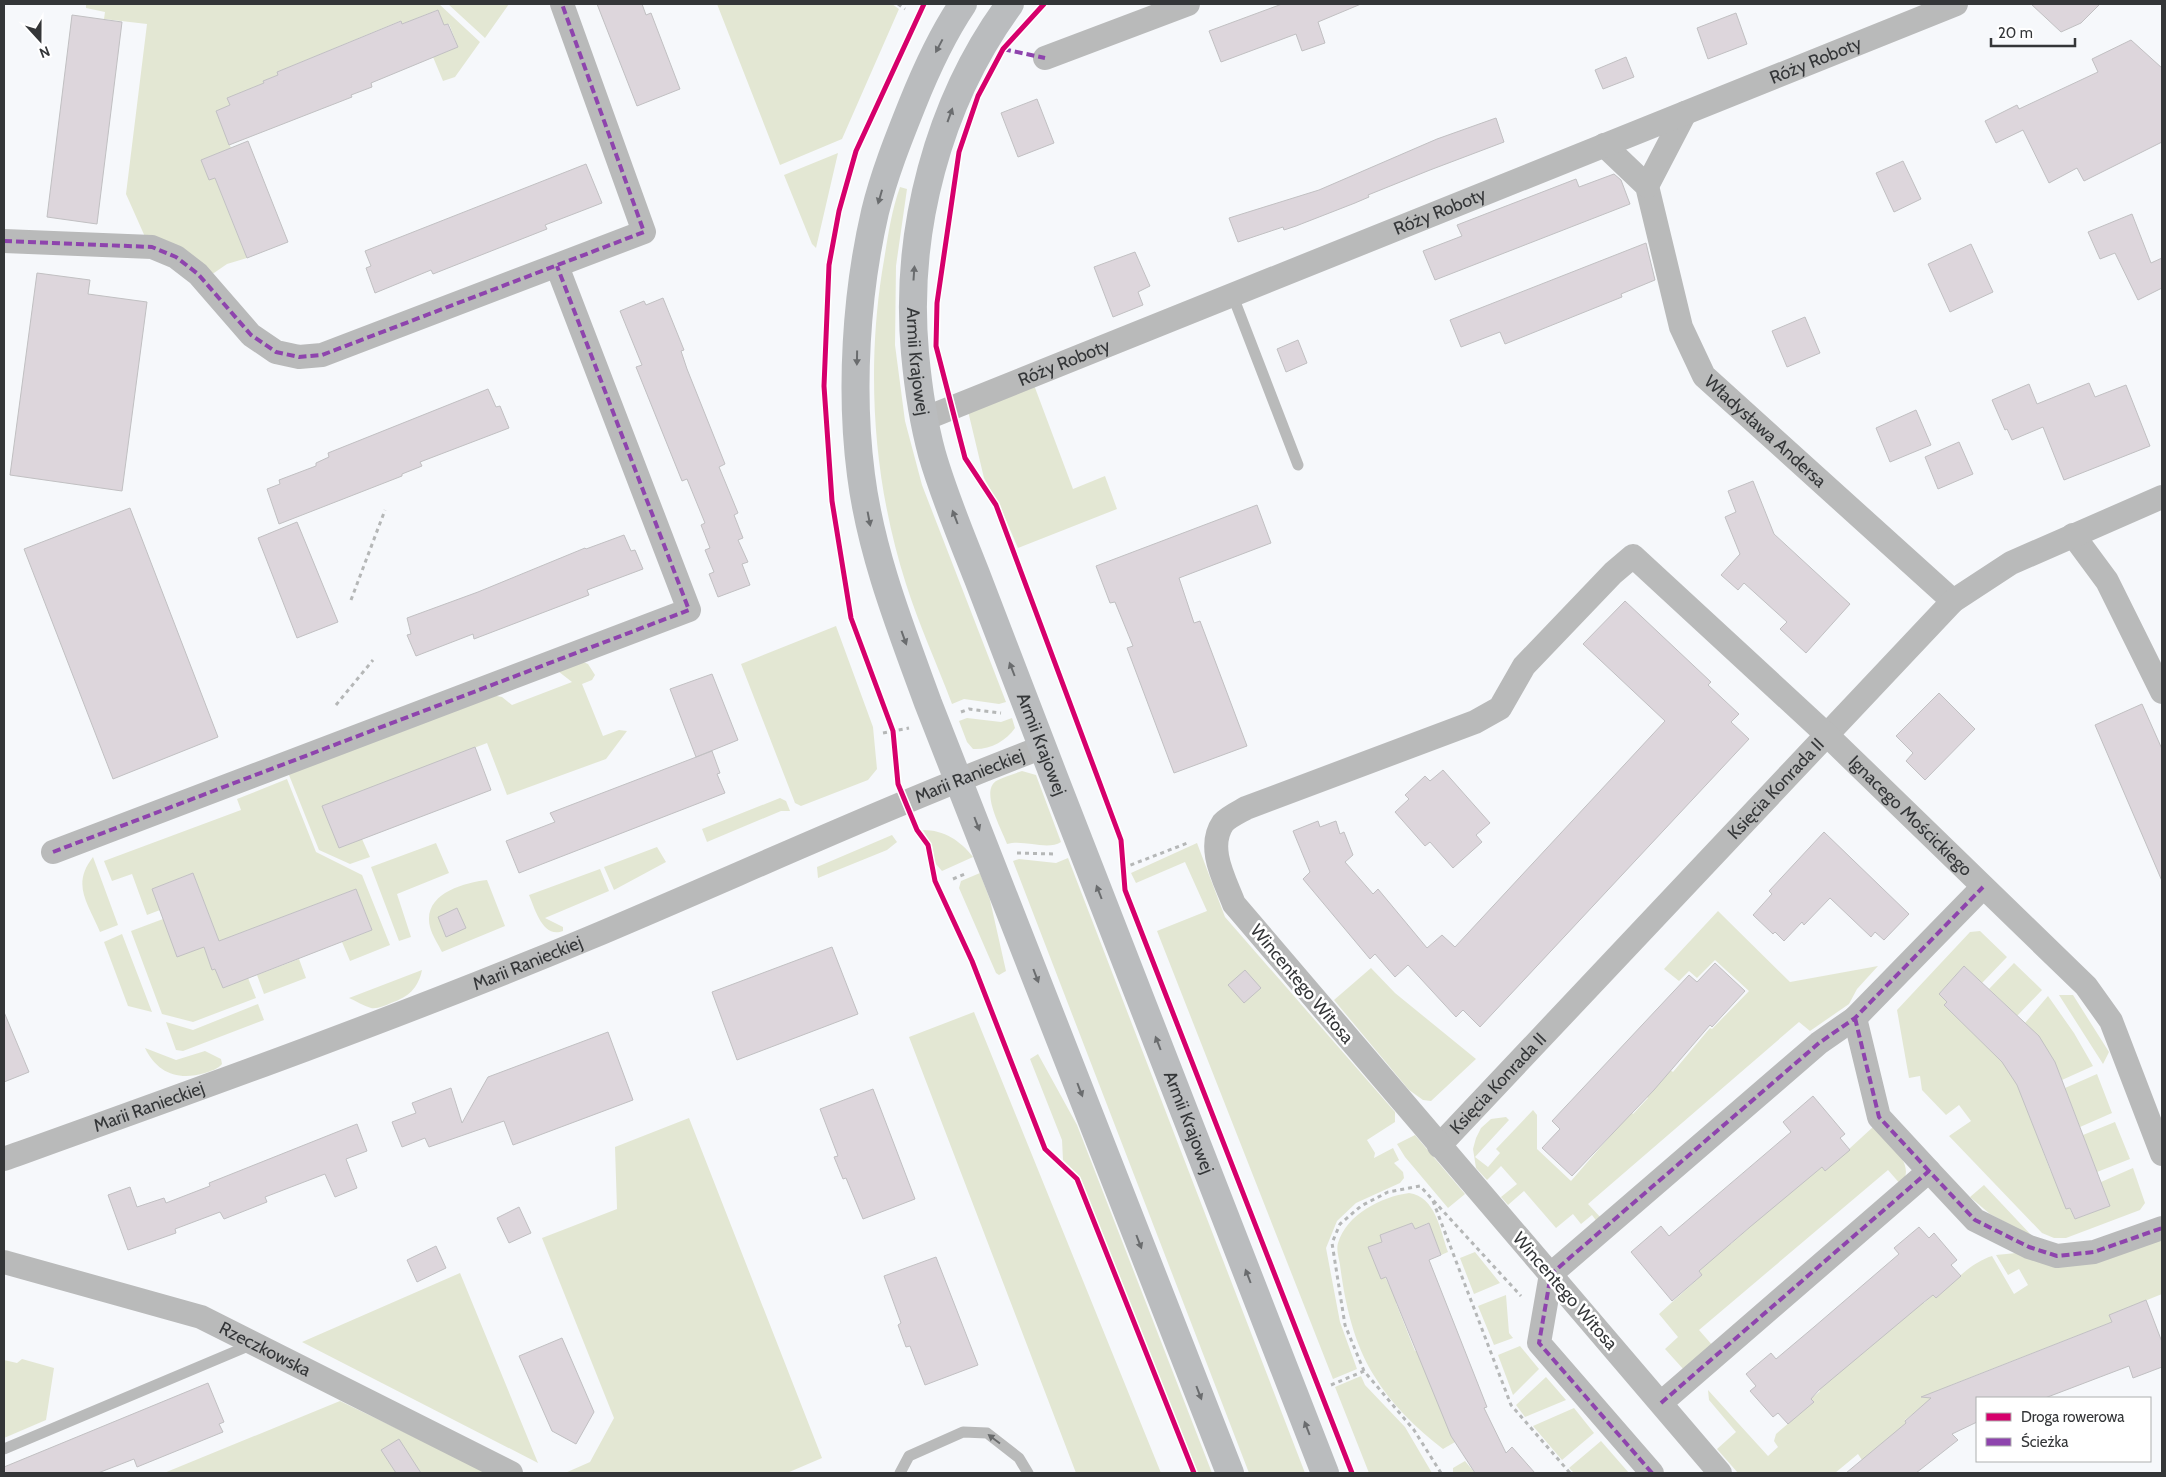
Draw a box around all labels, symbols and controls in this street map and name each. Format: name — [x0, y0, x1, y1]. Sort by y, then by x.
north arrow — [15, 15, 65, 65]
scale bar — [1991, 15, 2075, 47]
text: 20 m — [1998, 24, 2033, 42]
street label: Róży Roboty — [1766, 32, 1865, 89]
one-way arrow — [934, 39, 943, 53]
text: N — [37, 42, 53, 62]
one-way arrow — [947, 108, 954, 123]
street label: Róży Roboty — [1391, 183, 1489, 240]
one-way arrow — [875, 190, 883, 205]
one-way arrow — [911, 265, 919, 281]
street label: Armii Krajowej — [902, 307, 934, 417]
street label: Róży Roboty — [1015, 334, 1113, 391]
one-way arrow — [853, 350, 861, 366]
street label: Władysława Andersa — [1700, 370, 1831, 492]
one-way arrow — [951, 510, 958, 525]
one-way arrow — [866, 512, 874, 528]
one-way arrow — [901, 630, 908, 645]
one-way arrow — [1008, 662, 1015, 677]
street label: Armii Krajowej — [1012, 690, 1071, 799]
street label: Księcia Konrada II — [1723, 734, 1829, 844]
street label: Marii Ranieckiej — [911, 744, 1027, 808]
street label: Ignacego Mościckiego — [1844, 751, 1977, 881]
one-way arrow — [974, 817, 981, 832]
one-way arrow — [1095, 884, 1103, 899]
street label: Wincentego Witosa — [1246, 920, 1358, 1048]
street label: Marii Ranieckiej — [470, 931, 586, 995]
one-way arrow — [1032, 969, 1040, 983]
street label: Księcia Konrada II — [1445, 1028, 1551, 1139]
one-way arrow — [1154, 1035, 1162, 1050]
street label: Armii Krajowej — [1159, 1068, 1219, 1177]
street label: Marii Ranieckiej — [90, 1077, 207, 1137]
one-way arrow — [1076, 1083, 1084, 1098]
street label: Wincentego Witosa — [1508, 1228, 1622, 1355]
one-way arrow — [1136, 1234, 1144, 1249]
one-way arrow — [1244, 1268, 1252, 1283]
street label: Rzeczkowska — [215, 1317, 315, 1382]
one-way arrow — [1195, 1386, 1203, 1400]
legend — [1976, 1397, 2151, 1462]
text: Droga rowerowa — [2021, 1408, 2125, 1426]
one-way arrow — [1303, 1420, 1311, 1435]
text: Ścieżka — [2021, 1432, 2069, 1451]
one-way arrow — [987, 1434, 1001, 1444]

